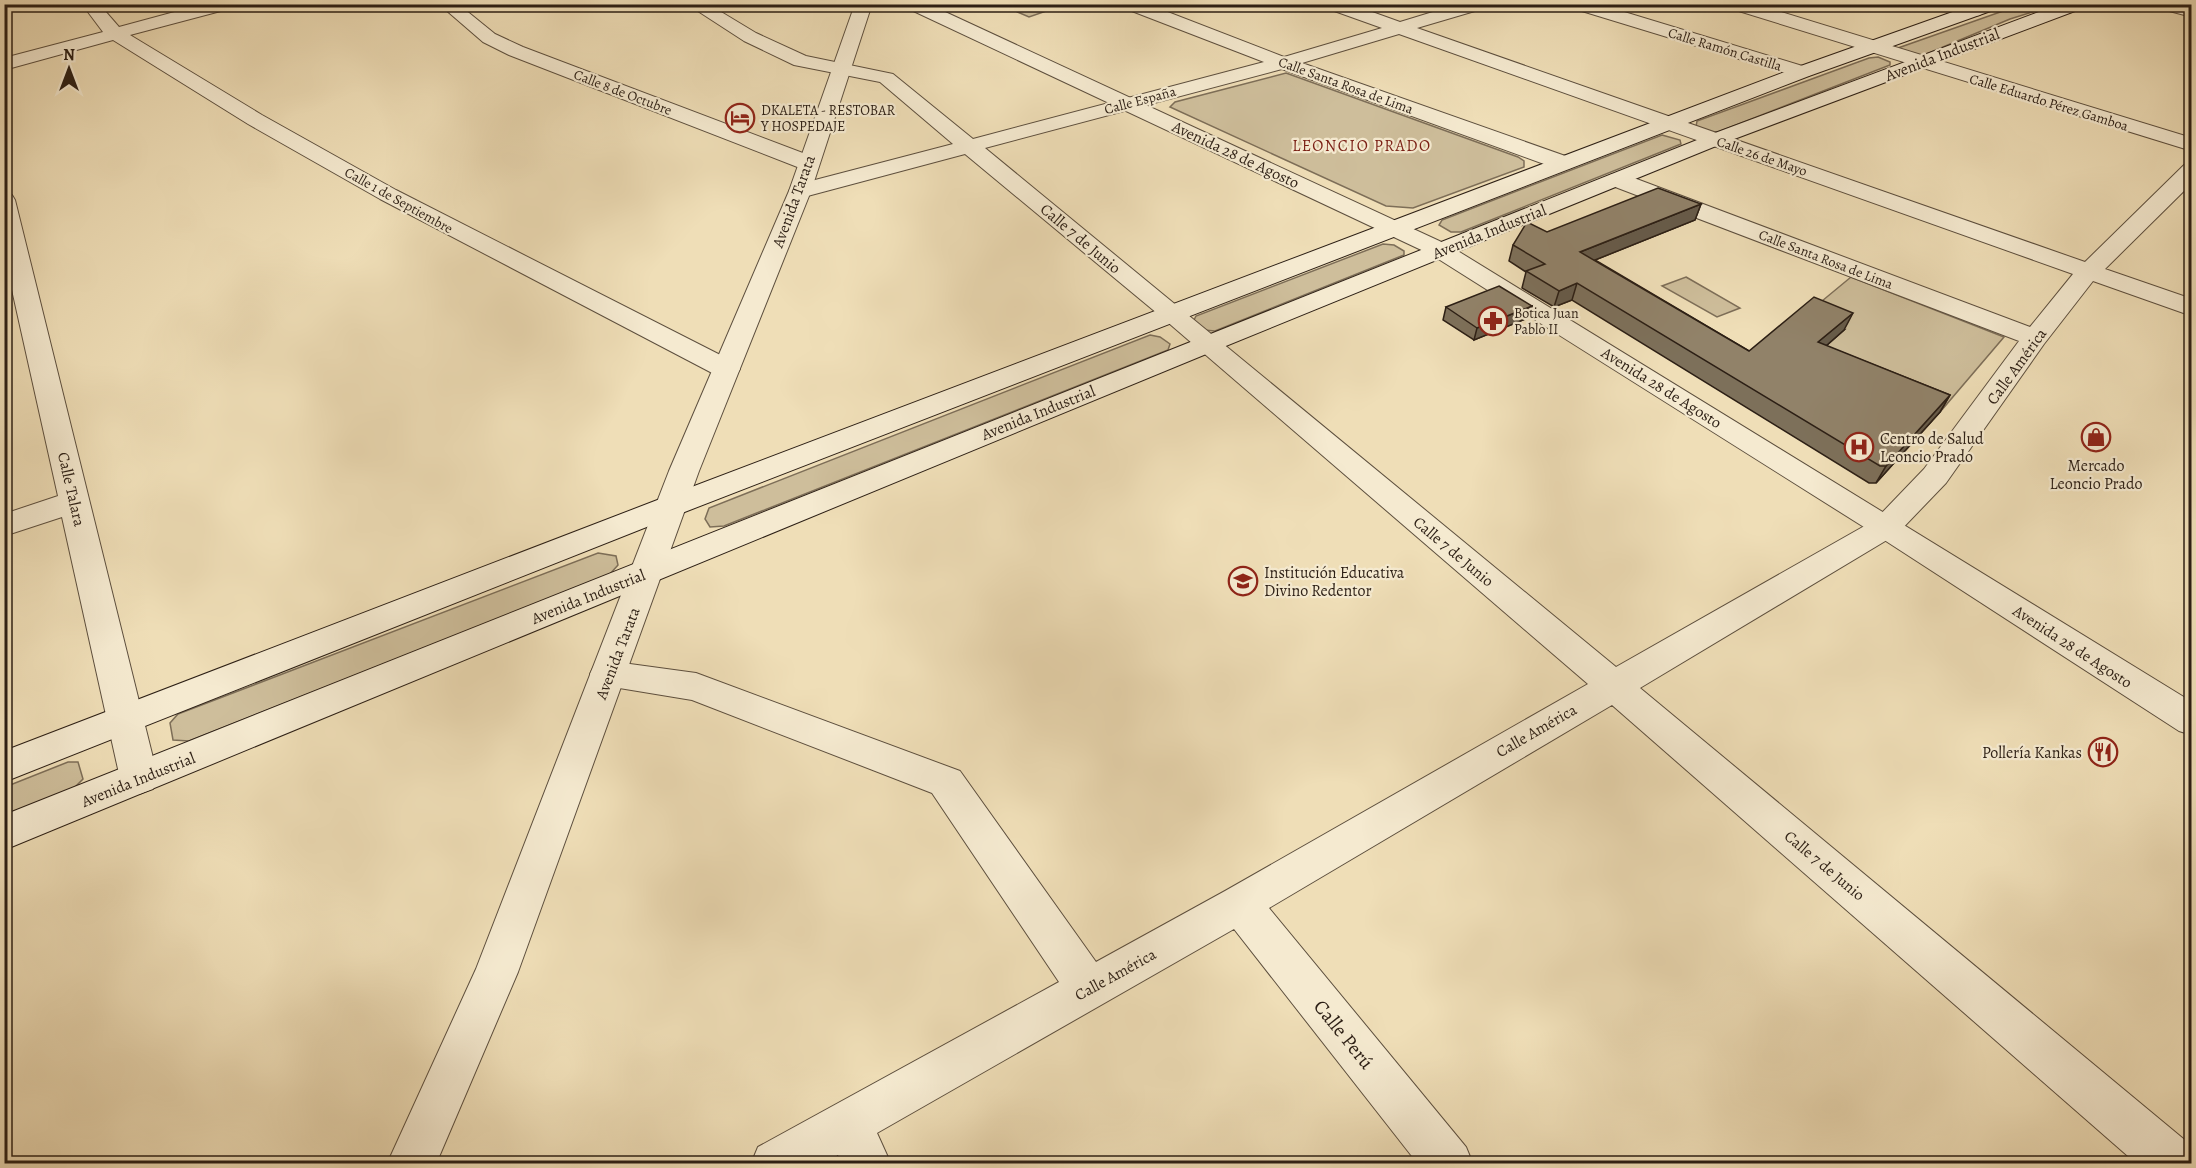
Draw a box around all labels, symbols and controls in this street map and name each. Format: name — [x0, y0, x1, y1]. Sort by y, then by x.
street label: Calle Ramón Castilla — [1666, 23, 1784, 76]
street label: Avenida Industrial — [1881, 23, 2003, 87]
north arrow — [39, 39, 99, 99]
text: N — [63, 44, 75, 66]
street label: Calle Santa Rosa de Lima — [1276, 52, 1416, 119]
street label: Calle 8 de Octubre — [571, 65, 675, 120]
street label: Calle Eduardo Pérez Gamboa — [1967, 69, 2131, 136]
street label: Calle España — [1102, 82, 1178, 119]
place label: DKALETA - RESTOBAR Y HOSPEDAJE — [760, 101, 895, 136]
hotel icon: DKALETA - RESTOBAR Y HOSPEDAJE — [724, 102, 756, 134]
street label: Avenida 28 de Agosto — [1167, 115, 1303, 194]
street label: Calle 26 de Mayo — [1714, 132, 1810, 181]
district label: LEONCIO PRADO — [1292, 135, 1432, 157]
street label: Avenida Tarata — [767, 151, 821, 252]
street label: Calle 1 de Septiembre — [341, 163, 456, 238]
street label: Calle 7 de Junio — [1035, 198, 1125, 279]
street label: Avenida Industrial — [1428, 199, 1550, 265]
street label: Calle Santa Rosa de Lima — [1756, 225, 1896, 294]
place label: Botica Juan Pablo II — [1514, 304, 1579, 339]
pharmacy icon: Botica Juan Pablo II — [1477, 305, 1509, 337]
street label: Calle América — [1982, 323, 2052, 409]
street label: Avenida 28 de Agosto — [1596, 341, 1726, 434]
street label: Avenida Industrial — [977, 380, 1099, 446]
shop icon: Mercado Leoncio Prado — [2080, 421, 2112, 453]
place label: Centro de Salud Leoncio Prado — [1880, 428, 1984, 468]
hospital icon: Centro de Salud Leoncio Prado — [1843, 431, 1875, 463]
street label: Calle Talara — [52, 450, 90, 529]
place label: Mercado Leoncio Prado — [2049, 455, 2143, 495]
street label: Calle 7 de Junio — [1408, 511, 1498, 592]
place label: Institución Educativa Divino Redentor — [1264, 562, 1405, 602]
street label: Avenida Industrial — [527, 564, 649, 630]
school or university icon: Institución Educativa Divino Redentor — [1227, 565, 1259, 597]
street label: Avenida 28 de Agosto — [2008, 599, 2136, 694]
street label: Avenida Tarata — [590, 604, 646, 704]
street label: Calle América — [1492, 699, 1581, 763]
restaurant icon: Pollería Kankas — [2087, 736, 2119, 768]
place label: Pollería Kankas — [1982, 742, 2082, 764]
street label: Avenida Industrial — [77, 747, 199, 813]
street label: Calle 7 de Junio — [1779, 825, 1869, 906]
street label: Calle América — [1071, 943, 1161, 1006]
street label: Calle Perú — [1307, 994, 1380, 1075]

